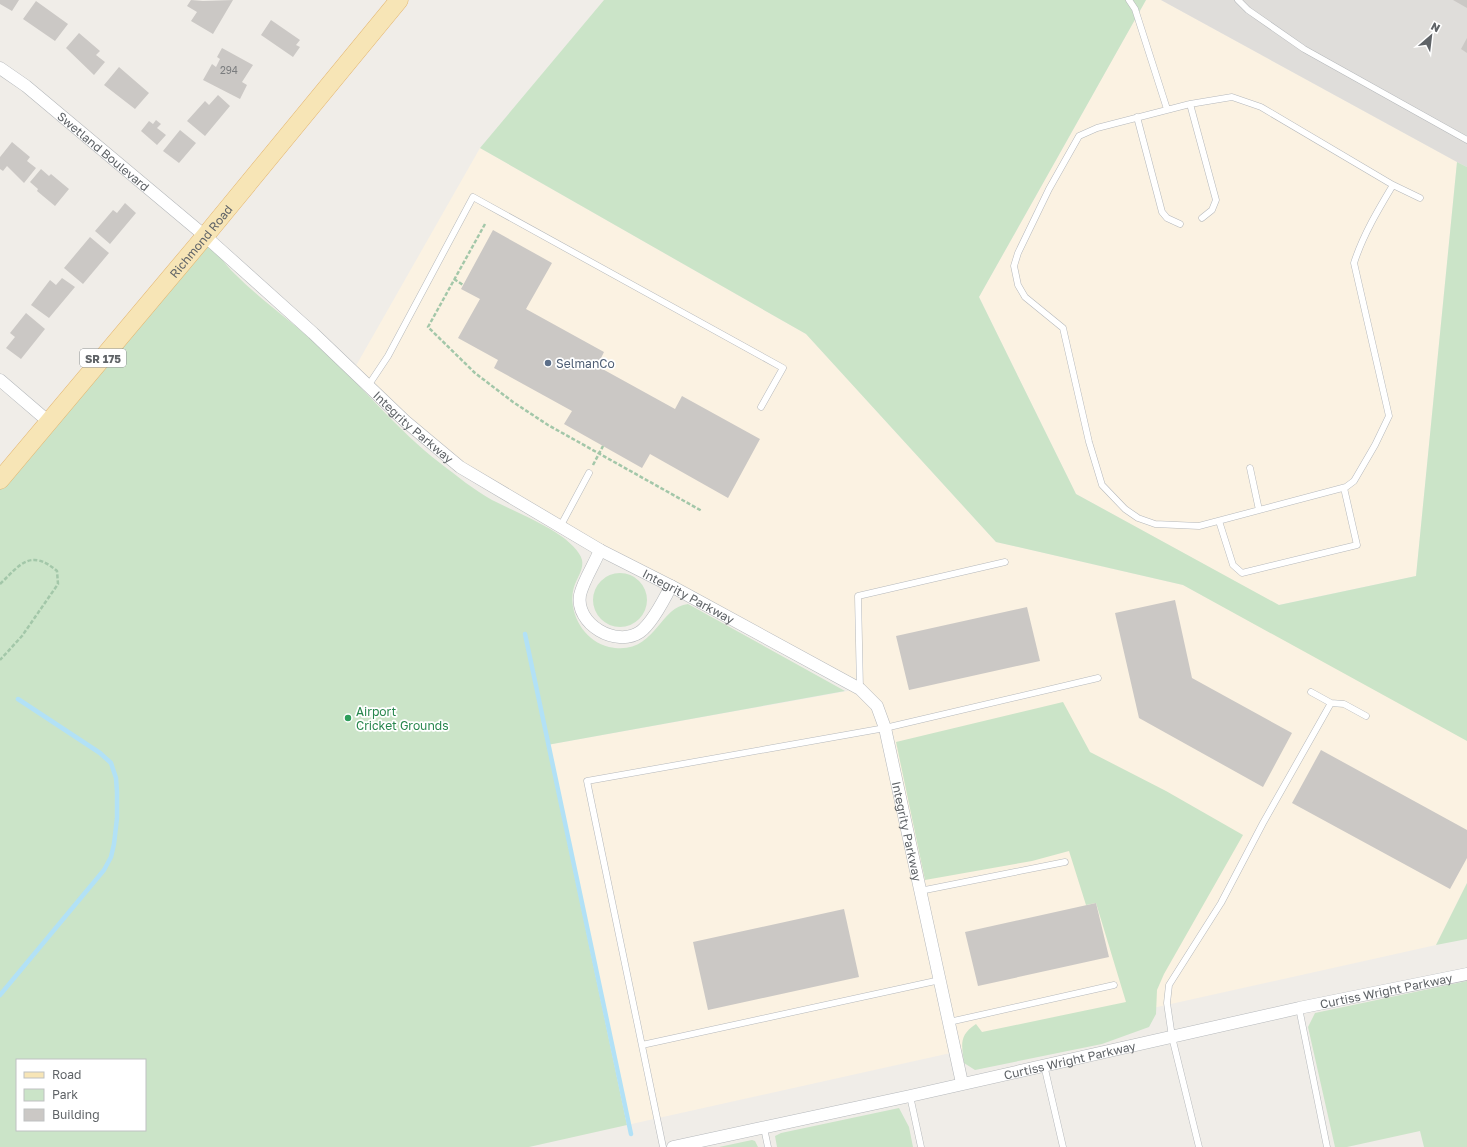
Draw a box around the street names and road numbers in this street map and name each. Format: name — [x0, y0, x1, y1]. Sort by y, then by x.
street label: Swetland Boulevard — [55, 108, 153, 194]
street label: Richmond Road — [166, 201, 235, 281]
road number: SR 175 — [80, 349, 126, 367]
street label: Integrity Parkway — [371, 388, 457, 466]
street label: Integrity Parkway — [640, 565, 737, 627]
street label: Integrity Parkway — [889, 780, 926, 883]
street label: Curtiss Wright Parkway — [1318, 970, 1454, 1011]
street label: Curtiss Wright Parkway — [1002, 1038, 1137, 1082]

